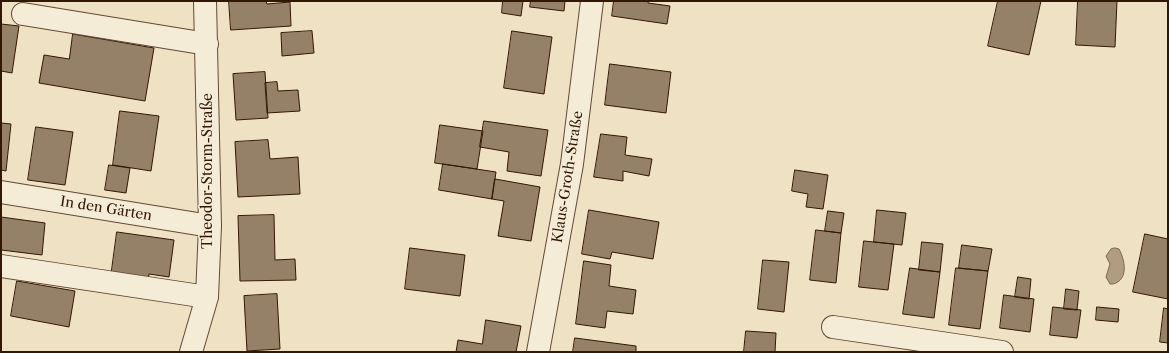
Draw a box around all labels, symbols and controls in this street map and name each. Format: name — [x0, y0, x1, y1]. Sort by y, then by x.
street label: Theodor-Storm-Straße — [200, 93, 216, 249]
street label: Klaus-Groth-Straße — [549, 110, 587, 244]
street label: In den Gärten — [59, 193, 153, 225]

